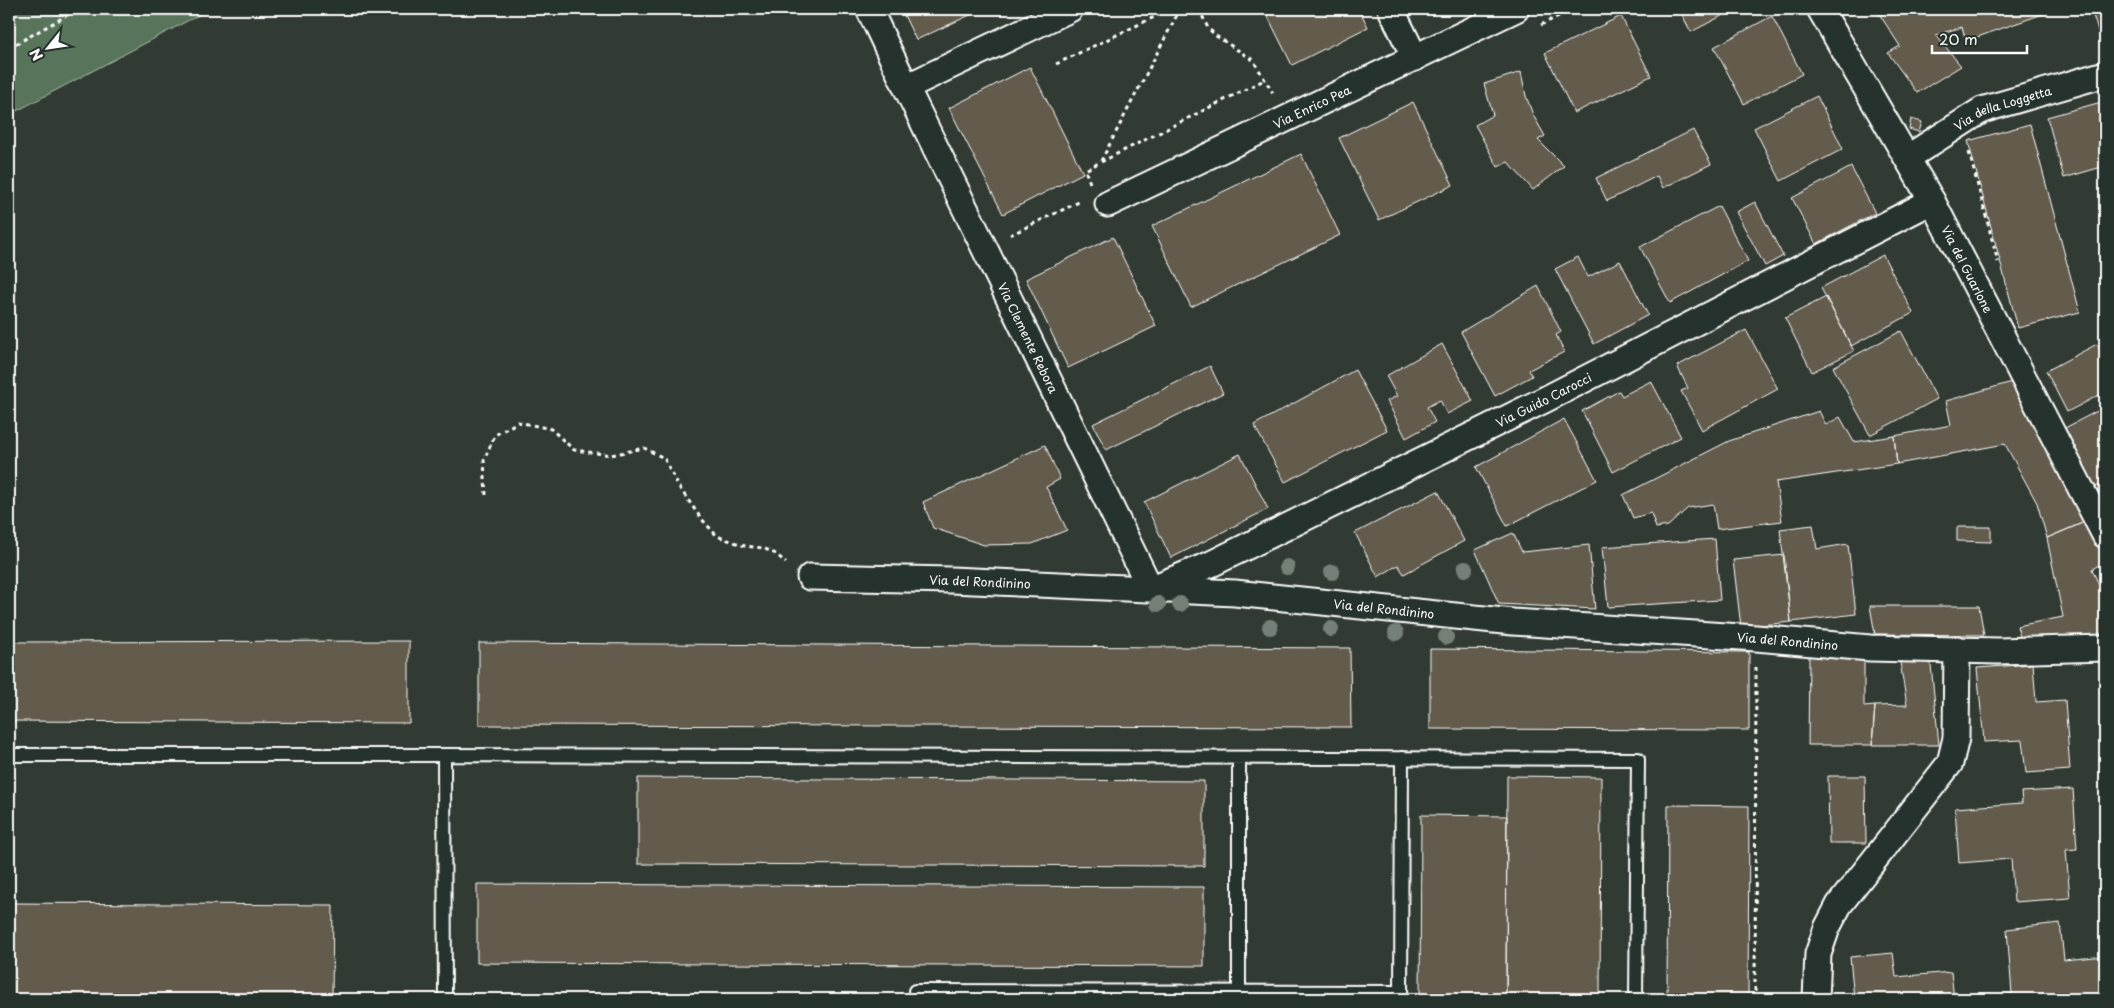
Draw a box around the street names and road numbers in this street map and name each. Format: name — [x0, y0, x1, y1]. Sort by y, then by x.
street label: Via Enrico Pea — [1270, 80, 1354, 133]
street label: Via della Loggetta — [1950, 81, 2054, 135]
street label: Via del Guarlone — [1937, 222, 1998, 316]
street label: Via Clemente Rebora — [994, 279, 1063, 396]
street label: Via Guido Carocci — [1492, 368, 1595, 431]
street label: Via del Rondinino — [929, 571, 1031, 593]
street label: Via del Rondinino — [1333, 594, 1436, 623]
street label: Via del Rondinino — [1736, 628, 1839, 654]

